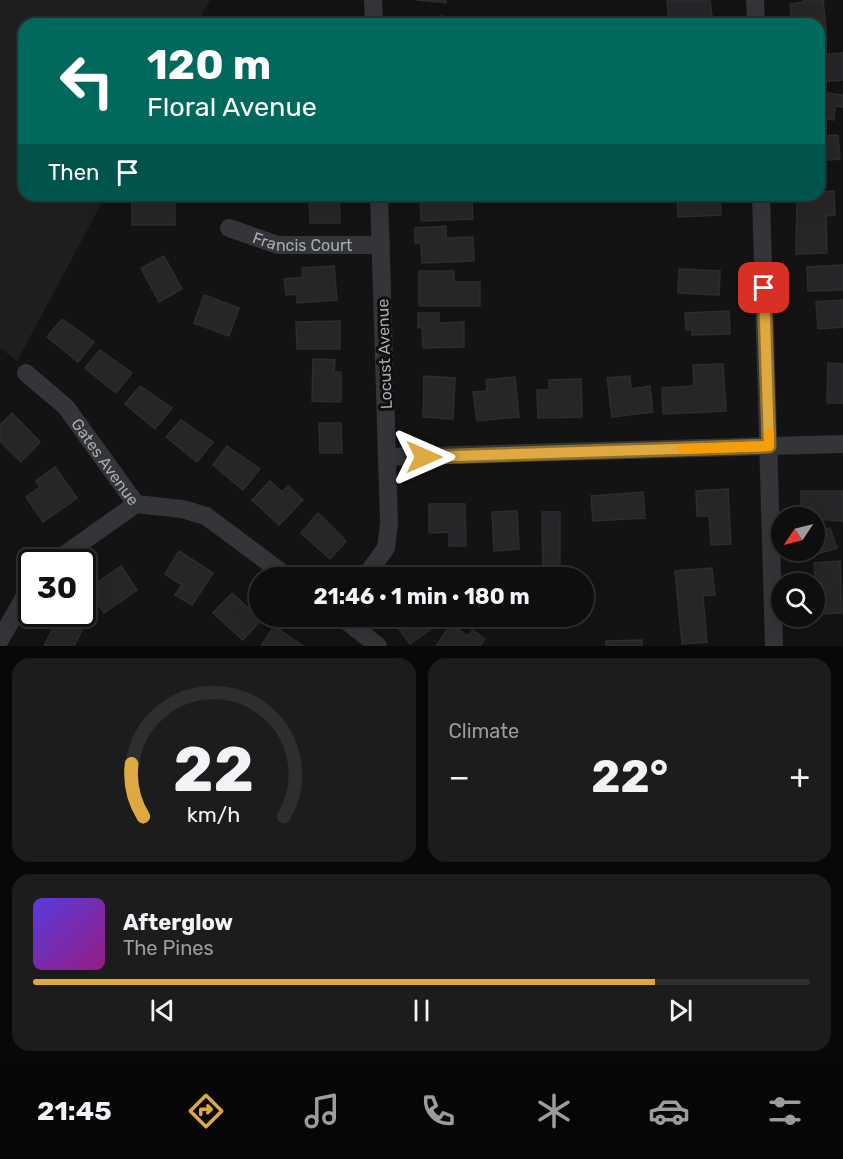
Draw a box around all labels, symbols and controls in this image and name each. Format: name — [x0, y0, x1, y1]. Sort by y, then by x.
text: 120 m — [147, 40, 271, 90]
icon: left — [48, 42, 126, 120]
text: Floral Avenue — [147, 91, 317, 123]
icon: arrive — [111, 156, 144, 189]
text: Then — [48, 159, 99, 186]
street label: Francis Court — [250, 228, 352, 255]
pin — [738, 262, 789, 313]
icon: arrive — [747, 271, 780, 304]
street label: Locust Avenue — [373, 298, 396, 409]
street label: Gates Avenue — [67, 415, 143, 509]
position arrow — [392, 425, 456, 489]
north arrow — [771, 507, 825, 561]
map controls — [771, 507, 825, 627]
speed limit sign: 30 — [18, 549, 96, 627]
button: search — [771, 573, 825, 627]
text: 21:46 · 1 min · 180 m — [313, 583, 530, 610]
text: Climate — [449, 719, 519, 743]
text: 22 — [173, 733, 254, 807]
text: 22° — [591, 750, 668, 803]
text: − — [449, 757, 470, 796]
text: + — [789, 757, 810, 796]
text: km/h — [187, 802, 241, 827]
text: Afterglow — [123, 909, 233, 936]
text: The Pines — [123, 936, 214, 960]
icon: previous — [146, 994, 179, 1027]
icon: pause — [405, 994, 438, 1027]
icon: next — [664, 994, 697, 1027]
icon: directions — [185, 1090, 227, 1132]
icon: music — [301, 1090, 343, 1132]
icon: phone — [417, 1090, 459, 1132]
icon: climate — [533, 1090, 575, 1132]
icon: car — [648, 1090, 690, 1132]
icon: filters — [764, 1090, 806, 1132]
text: 21:45 — [37, 1095, 112, 1127]

